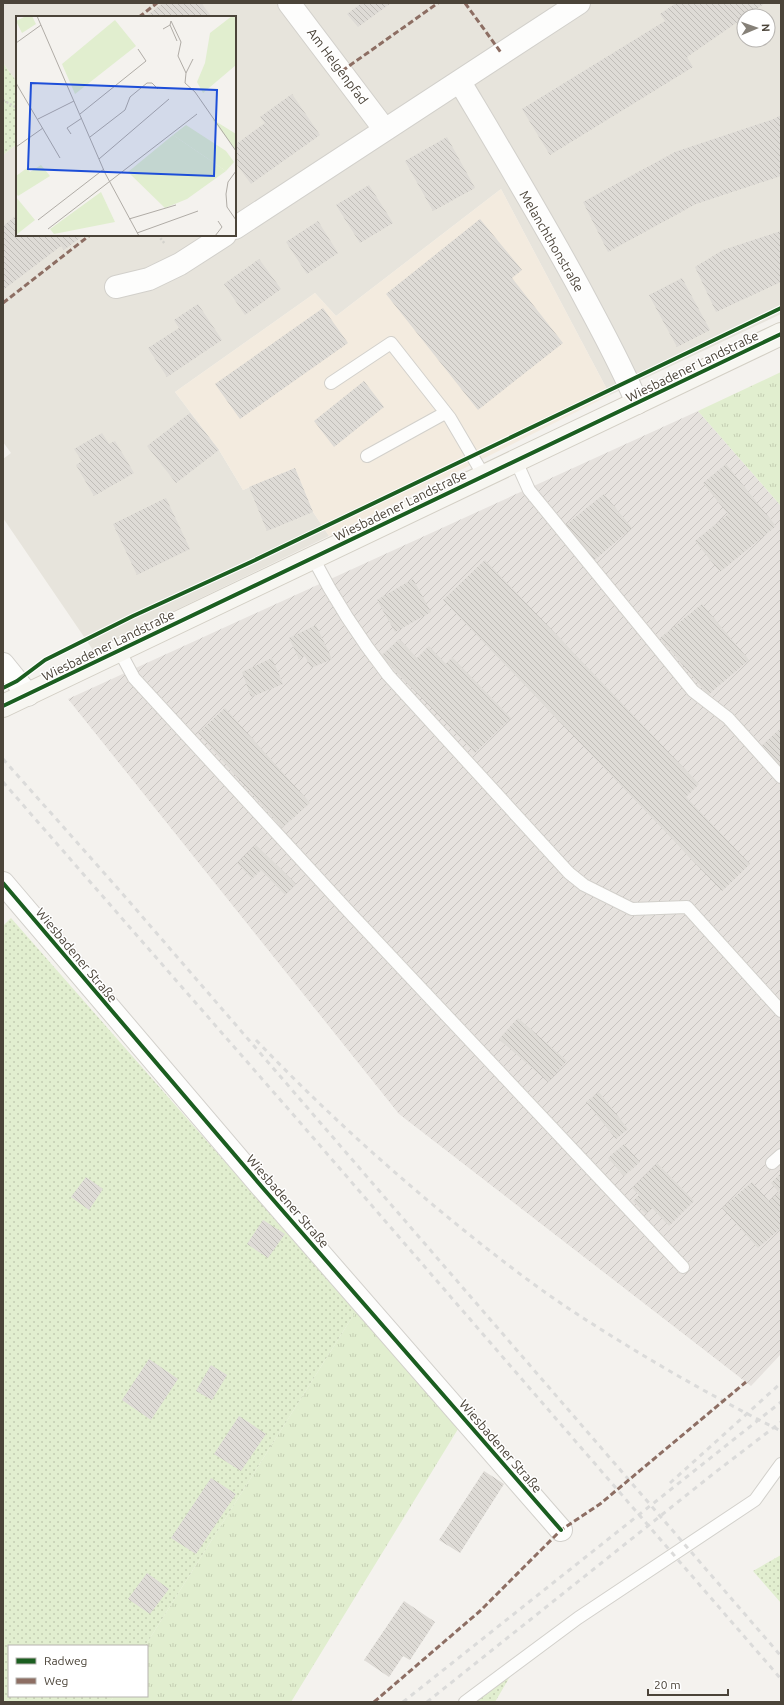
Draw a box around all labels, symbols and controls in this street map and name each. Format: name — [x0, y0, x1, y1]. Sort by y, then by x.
north arrow — [736, 8, 776, 48]
inset map — [16, 16, 236, 236]
text: N — [760, 23, 772, 32]
street label: Am Helgenpfad — [305, 25, 371, 107]
street label: Melanchthonstraße — [517, 188, 587, 294]
street label: Wiesbadener Landstraße — [624, 328, 760, 404]
street label: Wiesbadener Landstraße — [332, 467, 468, 543]
street label: Wiesbadener Landstraße — [40, 607, 176, 683]
street label: Wiesbadener Straße — [34, 905, 120, 1005]
street label: Wiesbadener Straße — [244, 1152, 332, 1250]
street label: Wiesbadener Straße — [457, 1397, 545, 1495]
legend — [8, 1645, 148, 1697]
text: Radweg — [44, 1654, 87, 1667]
scale bar — [648, 1671, 728, 1697]
text: Weg — [44, 1674, 68, 1687]
text: 20 m — [654, 1678, 681, 1691]

